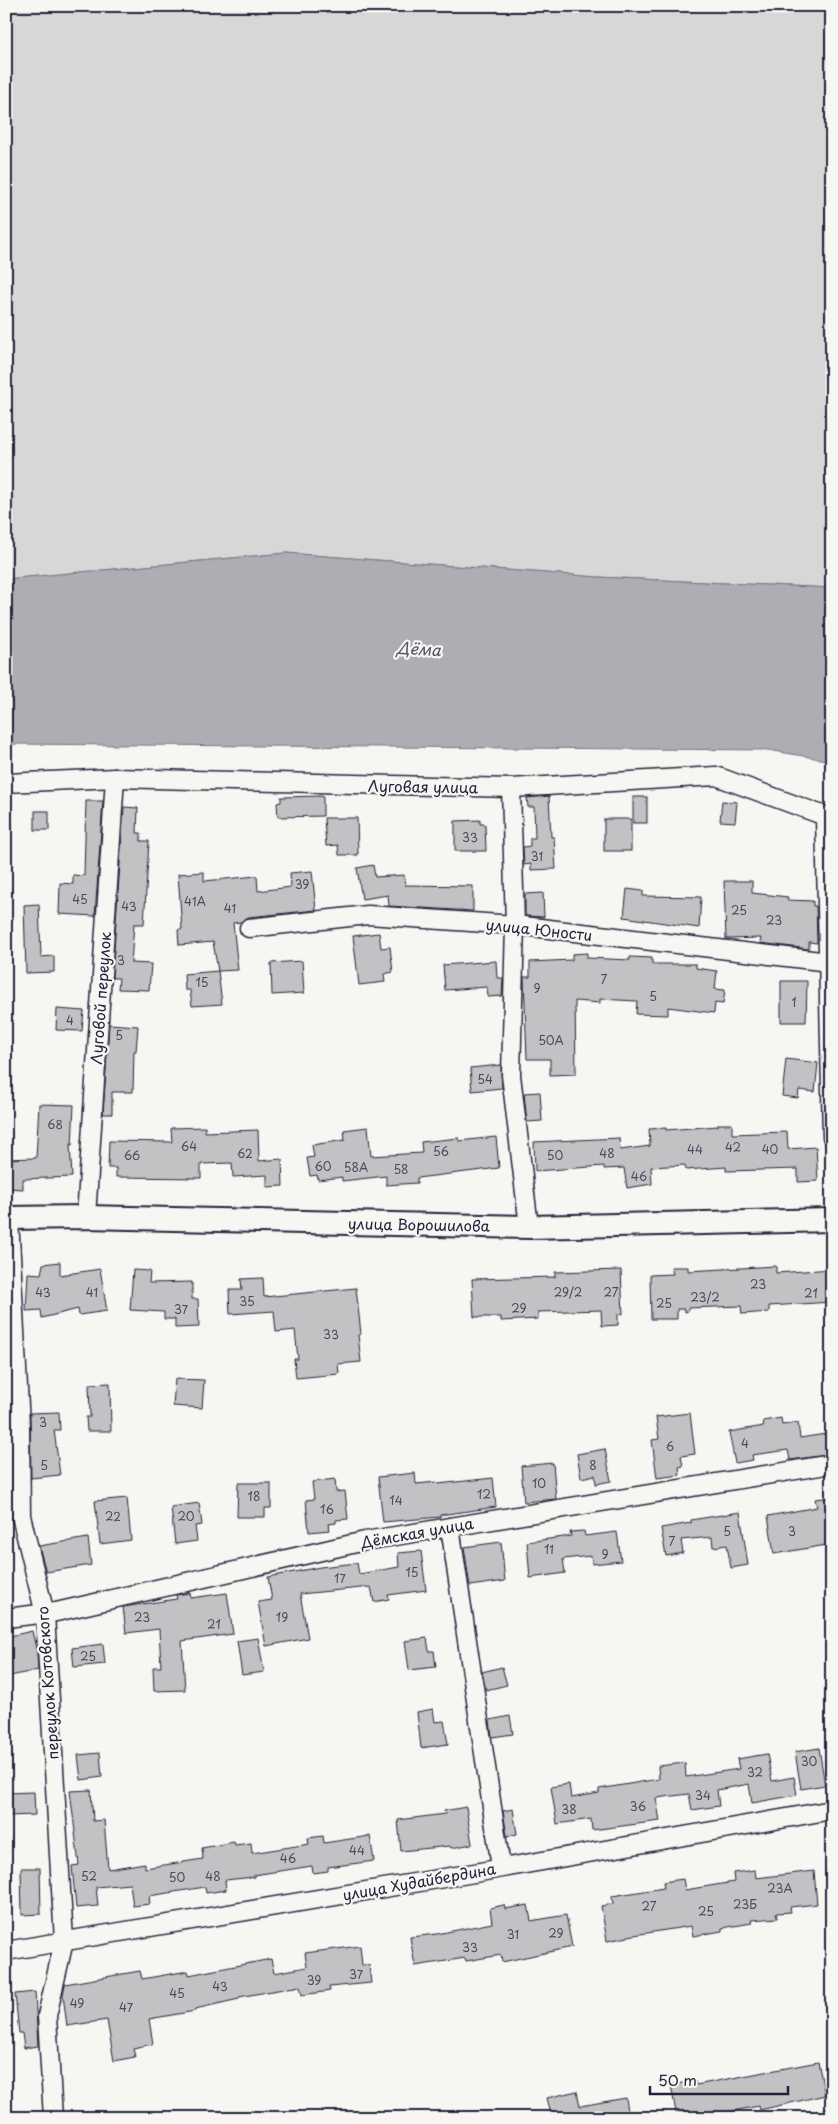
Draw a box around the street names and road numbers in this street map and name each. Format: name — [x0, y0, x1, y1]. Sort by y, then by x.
street label: Луговая улица — [368, 774, 479, 798]
street label: улица Юности — [485, 912, 593, 946]
street label: Луговой переулок — [84, 931, 116, 1065]
street label: улица Ворошилова — [348, 1211, 491, 1237]
street label: Дёмская улица — [358, 1511, 476, 1553]
street label: переулок Котовского — [30, 1605, 64, 1761]
street label: улица Худайбердина — [341, 1856, 498, 1906]

